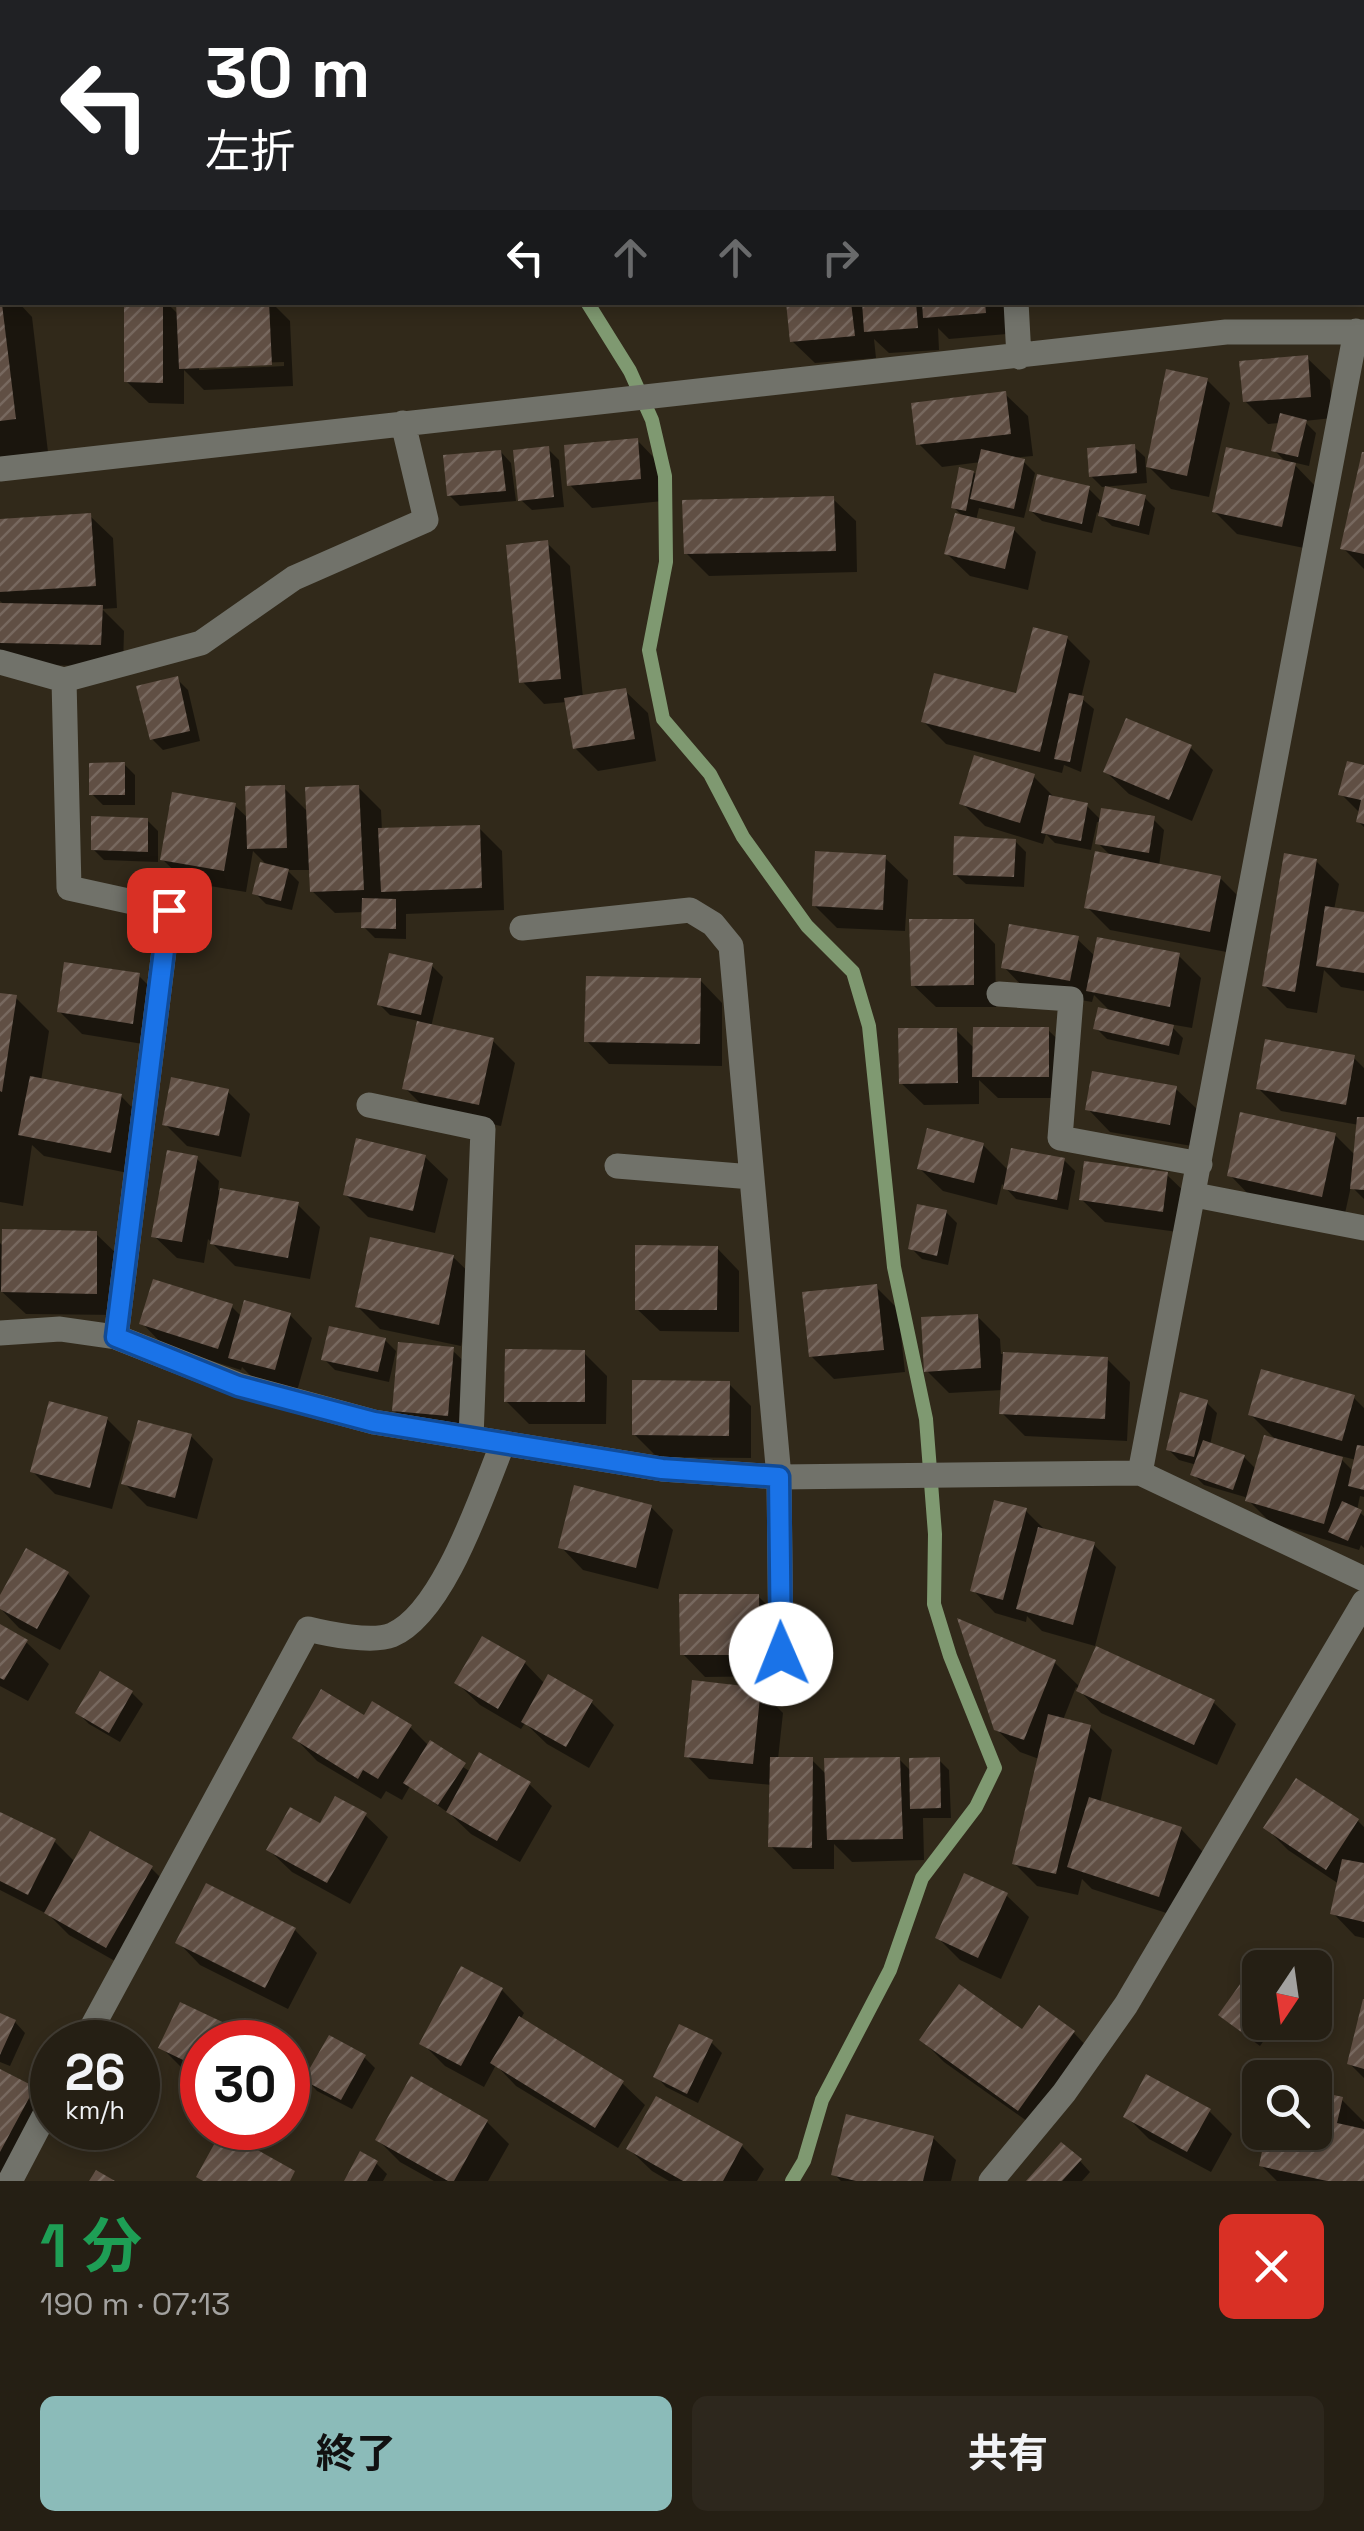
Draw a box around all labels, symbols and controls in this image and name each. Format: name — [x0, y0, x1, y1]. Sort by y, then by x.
text: 30 m — [205, 28, 370, 117]
icon: left — [40, 40, 170, 170]
text: 左折 — [205, 123, 295, 180]
icon: left — [498, 230, 553, 285]
icon: ahead — [603, 230, 658, 285]
icon: ahead — [708, 230, 763, 285]
icon: right — [813, 230, 868, 285]
pin — [127, 868, 212, 953]
icon: arrive — [142, 883, 197, 938]
position arrow — [729, 1602, 833, 1706]
north arrow — [1242, 1950, 1332, 2040]
map controls — [1242, 1950, 1332, 2150]
speed limit sign: 30 — [180, 2020, 310, 2150]
text: 26 — [65, 2041, 125, 2105]
button: search — [1242, 2060, 1332, 2150]
text: km/h — [65, 2094, 125, 2126]
text: 1 分 — [40, 2208, 142, 2285]
button: close — [1219, 2214, 1324, 2319]
text: 190 m · 07:13 — [40, 2284, 230, 2324]
button: 終了 — [40, 2396, 672, 2511]
button: 共有 — [692, 2396, 1324, 2511]

